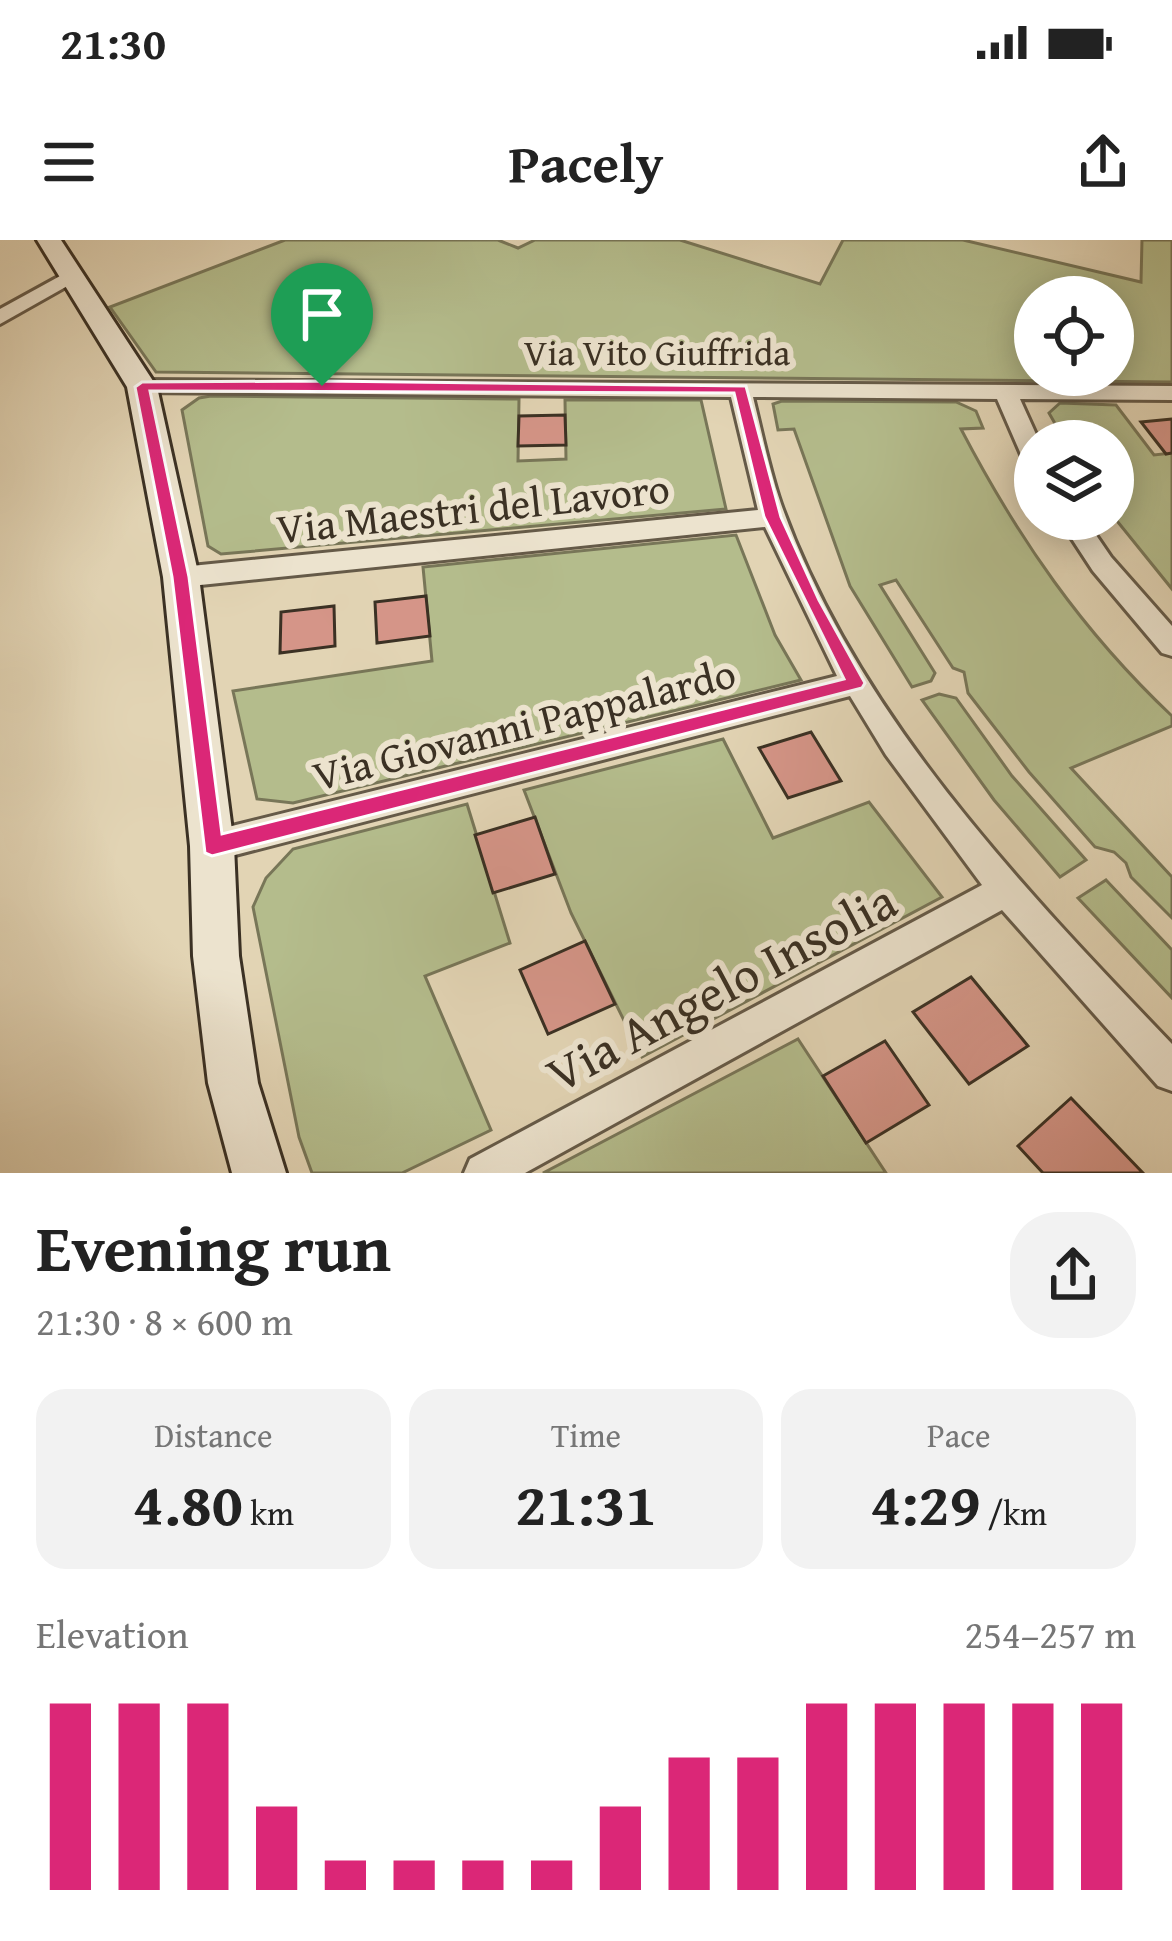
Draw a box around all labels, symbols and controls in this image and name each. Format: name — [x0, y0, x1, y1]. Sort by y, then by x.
text: 21:30 — [60, 10, 166, 75]
text: Pacely — [509, 123, 663, 202]
icon: menu — [36, 129, 102, 195]
icon: share — [1070, 129, 1136, 195]
pin — [271, 263, 373, 386]
map controls — [1014, 276, 1134, 540]
button: locate — [1014, 276, 1134, 396]
icon: arrive — [289, 281, 355, 347]
street label: Via Vito Giuffrida — [524, 325, 790, 378]
button: layers — [1014, 420, 1134, 540]
street label: Via Maestri del Lavoro — [273, 457, 672, 558]
street label: Via Giovanni Pappalardo — [306, 641, 742, 806]
street label: Via Angelo Insolia — [532, 863, 909, 1110]
text: Evening run — [36, 1198, 391, 1295]
button: share — [1010, 1212, 1136, 1338]
text: 21:30 · 8 × 600 m — [36, 1292, 293, 1349]
text: Distance — [154, 1411, 272, 1459]
text: Time — [551, 1411, 621, 1459]
text: Pace — [927, 1411, 990, 1459]
text: 4.80 — [133, 1459, 243, 1547]
text: 21:31 — [515, 1459, 657, 1547]
text: 4:29 — [870, 1459, 980, 1547]
text: km — [243, 1489, 294, 1537]
text: /km — [980, 1489, 1047, 1537]
text: Elevation — [36, 1605, 189, 1662]
text: 254–257 m — [964, 1605, 1136, 1662]

